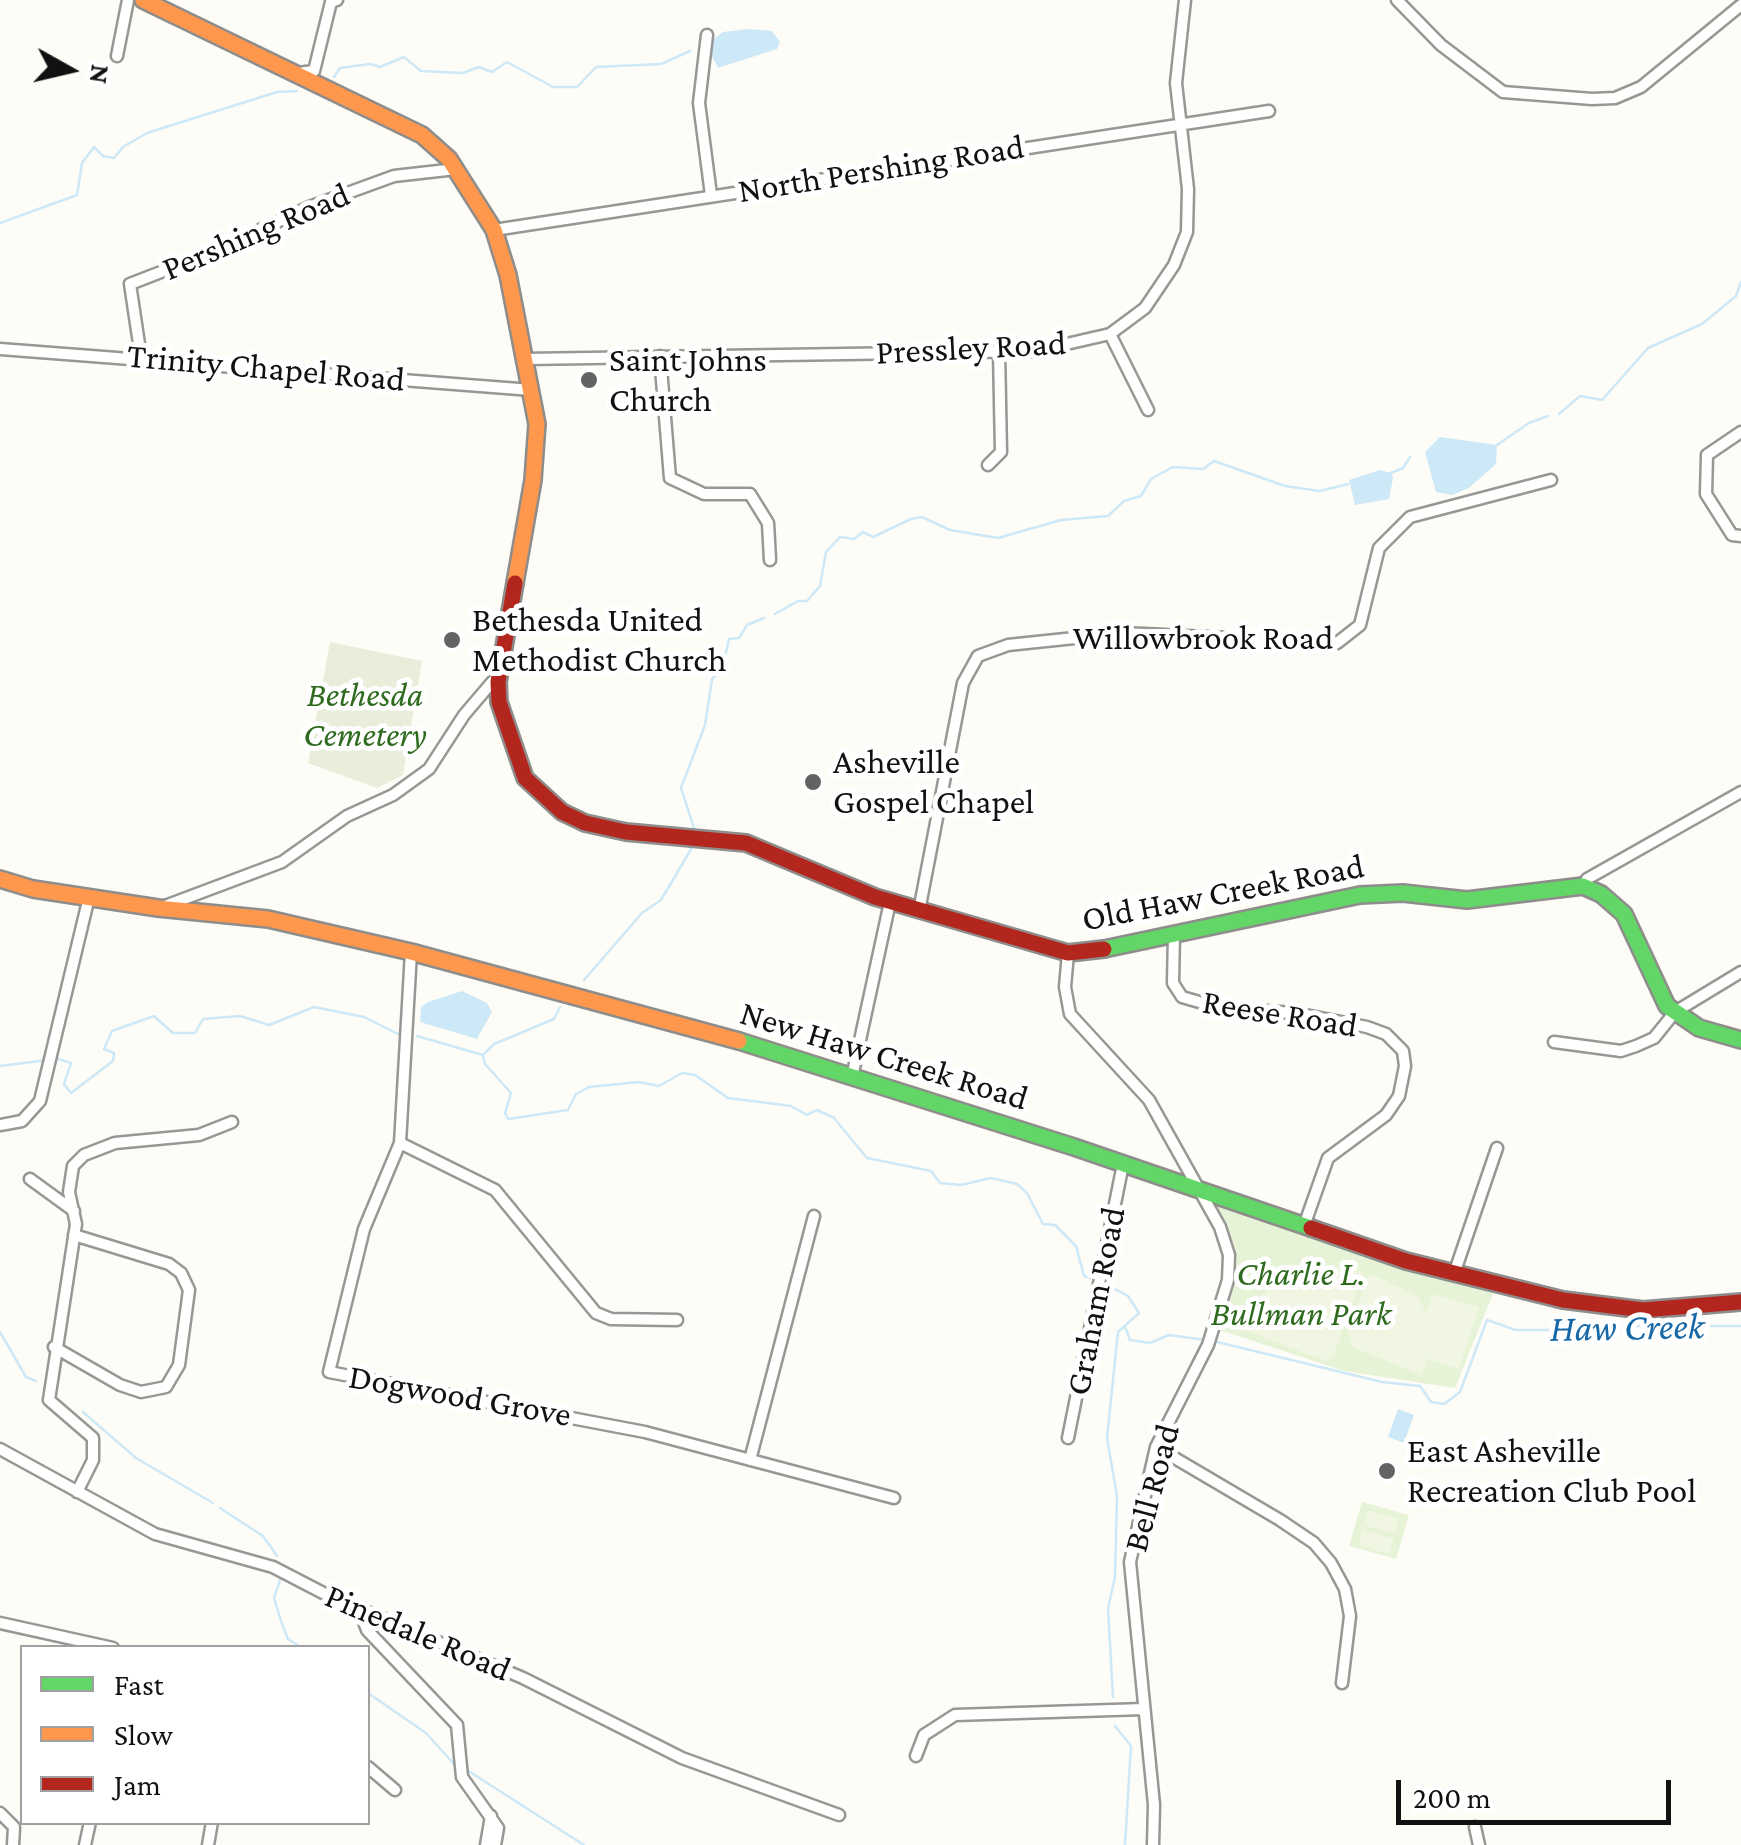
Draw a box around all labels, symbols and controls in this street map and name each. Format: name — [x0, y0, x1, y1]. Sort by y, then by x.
north arrow — [20, 20, 120, 120]
text: N — [84, 63, 117, 86]
street label: North Pershing Road — [735, 126, 1027, 212]
street label: Pershing Road — [156, 174, 356, 290]
street label: Pressley Road — [875, 322, 1067, 374]
street label: Trinity Chapel Road — [125, 335, 407, 401]
place label: Saint Johns Church — [609, 339, 767, 421]
marker: Saint Johns Church — [578, 369, 600, 391]
place label: Bethesda United Methodist Church — [472, 599, 727, 681]
street label: Willowbrook Road — [1073, 617, 1333, 659]
marker: Bethesda United Methodist Church — [441, 629, 463, 651]
park label: Bethesda Cemetery — [303, 674, 427, 756]
place label: Asheville Gospel Chapel — [833, 741, 1034, 823]
marker: Asheville Gospel Chapel — [802, 771, 824, 793]
street label: Old Haw Creek Road — [1078, 845, 1368, 941]
street label: Reese Road — [1199, 981, 1361, 1047]
street label: New Haw Creek Road — [735, 992, 1033, 1120]
street label: Graham Road — [1057, 1203, 1135, 1399]
park label: Charlie L. Bullman Park — [1211, 1253, 1391, 1335]
water label: Haw Creek — [1549, 1304, 1705, 1352]
street label: Dogwood Grove — [346, 1356, 574, 1436]
street label: Bell Road — [1115, 1420, 1189, 1556]
place label: East Asheville Recreation Club Pool — [1407, 1430, 1696, 1512]
marker: East Asheville Recreation Club Pool — [1376, 1460, 1398, 1482]
street label: Pinedale Road — [319, 1575, 517, 1691]
legend — [20, 1645, 370, 1825]
text: Fast — [114, 1668, 164, 1701]
text: Slow — [114, 1718, 173, 1751]
scale bar — [1401, 1760, 1676, 1822]
text: Jam — [114, 1768, 161, 1801]
text: 200 m — [1413, 1781, 1491, 1814]

